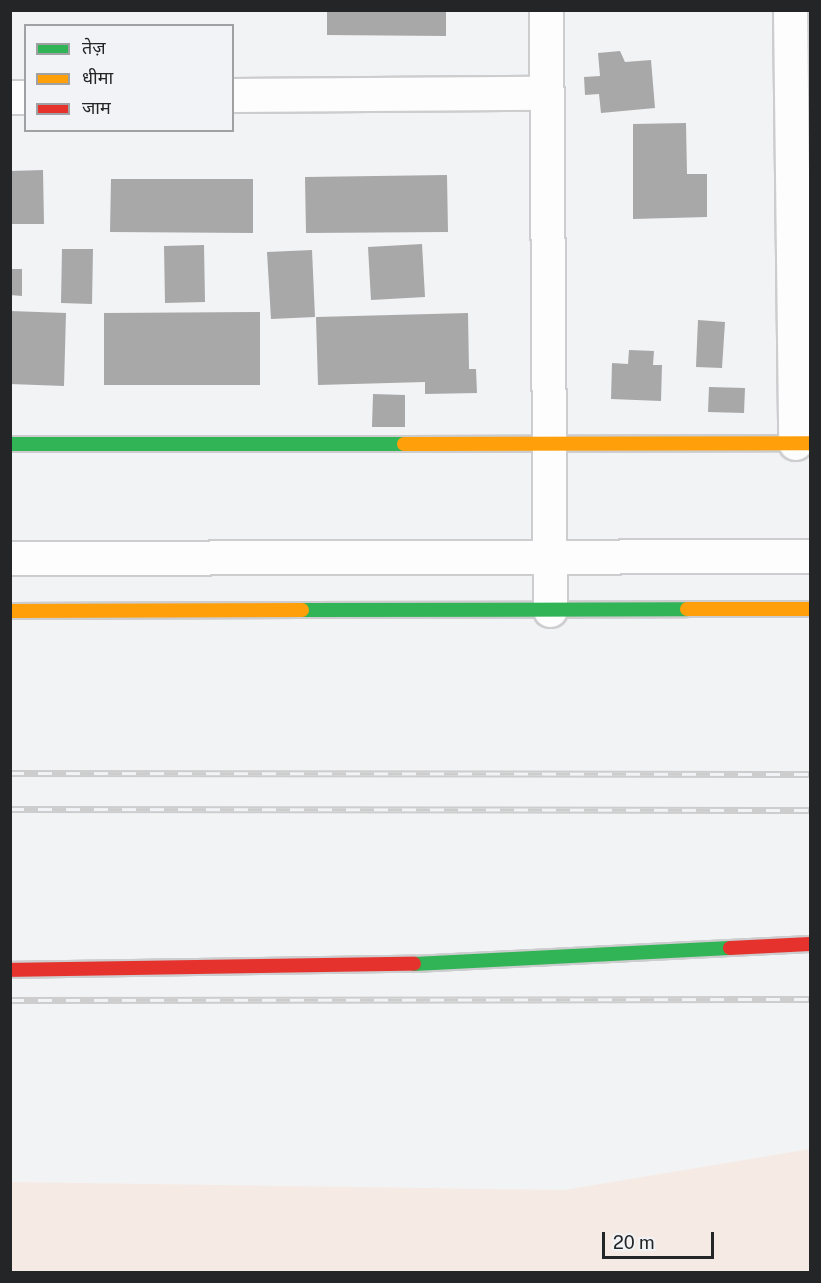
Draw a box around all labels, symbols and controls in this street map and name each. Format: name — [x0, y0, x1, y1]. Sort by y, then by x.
legend — [24, 24, 234, 132]
text: तेज़ — [82, 37, 106, 58]
text: धीमा — [82, 67, 113, 88]
text: जाम — [82, 97, 111, 118]
scale bar — [605, 1220, 718, 1258]
text: 20 m — [613, 1232, 655, 1253]

